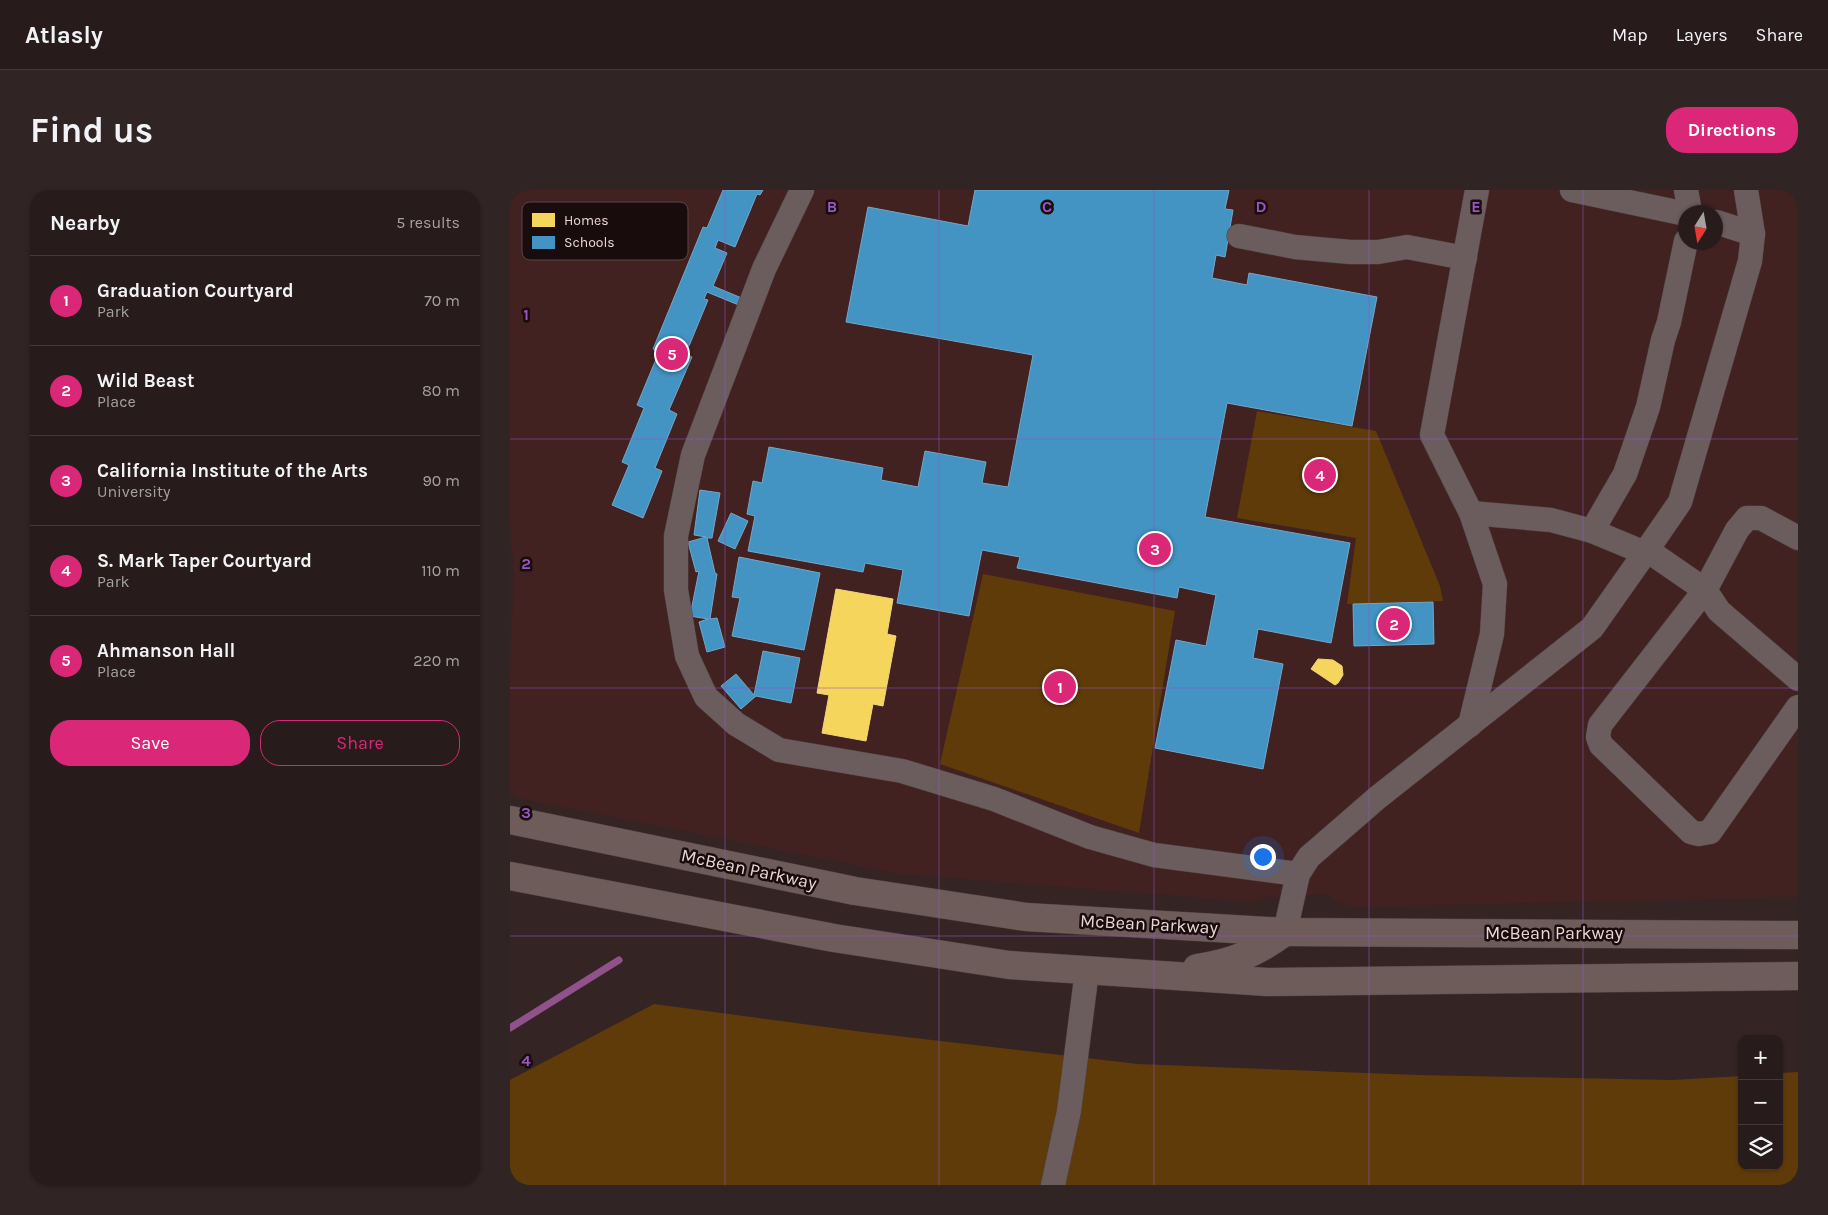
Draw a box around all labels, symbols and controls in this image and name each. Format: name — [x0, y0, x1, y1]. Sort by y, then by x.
text: Atlasly — [25, 21, 103, 49]
text: Map — [1612, 24, 1648, 46]
text: Layers — [1676, 24, 1728, 46]
text: Share — [1756, 24, 1803, 46]
button: Directions — [1666, 107, 1798, 153]
text: Find us — [30, 110, 153, 151]
text: B — [827, 197, 837, 216]
text: C — [1042, 197, 1052, 216]
text: D — [1256, 197, 1267, 216]
text: E — [1471, 197, 1481, 216]
legend — [522, 202, 688, 260]
north arrow — [1678, 205, 1723, 250]
text: Nearby — [50, 211, 120, 235]
text: Homes — [564, 212, 609, 229]
text: 5 results — [396, 213, 460, 232]
text: Schools — [564, 234, 615, 251]
text: Graduation Courtyard — [97, 280, 294, 302]
text: 1 — [63, 291, 69, 310]
text: 70 m — [424, 291, 460, 310]
text: Park — [97, 302, 129, 321]
text: 1 — [523, 305, 529, 324]
pin: 5 — [656, 335, 688, 373]
text: Wild Beast — [97, 370, 195, 392]
text: 2 — [61, 381, 71, 400]
text: 80 m — [422, 381, 460, 400]
text: Place — [97, 392, 136, 411]
pin: 4 — [1304, 456, 1336, 494]
text: California Institute of the Arts — [97, 460, 368, 482]
text: 3 — [61, 471, 71, 490]
text: 90 m — [422, 471, 460, 490]
text: University — [97, 482, 171, 501]
pin: 3 — [1139, 530, 1171, 568]
text: S. Mark Taper Courtyard — [97, 550, 312, 572]
text: 2 — [521, 554, 531, 573]
text: 4 — [61, 561, 71, 580]
text: 110 m — [421, 561, 460, 580]
text: Park — [97, 572, 129, 591]
pin: 2 — [1378, 605, 1410, 643]
text: Ahmanson Hall — [97, 640, 235, 662]
text: 5 — [61, 651, 71, 670]
text: 220 m — [413, 651, 460, 670]
text: Place — [97, 662, 136, 681]
pin: 1 — [1044, 668, 1076, 706]
button: Save — [50, 720, 250, 766]
button: Share — [260, 720, 460, 766]
text: 3 — [521, 803, 531, 822]
street label: McBean Parkway — [679, 844, 819, 894]
your location — [1250, 844, 1276, 870]
street label: McBean Parkway — [1080, 909, 1219, 939]
street label: McBean Parkway — [1485, 922, 1624, 944]
map controls — [1738, 1035, 1783, 1170]
button: + — [1738, 1035, 1783, 1080]
text: 4 — [521, 1051, 531, 1070]
button: − — [1738, 1080, 1783, 1125]
button: layers — [1738, 1125, 1783, 1170]

